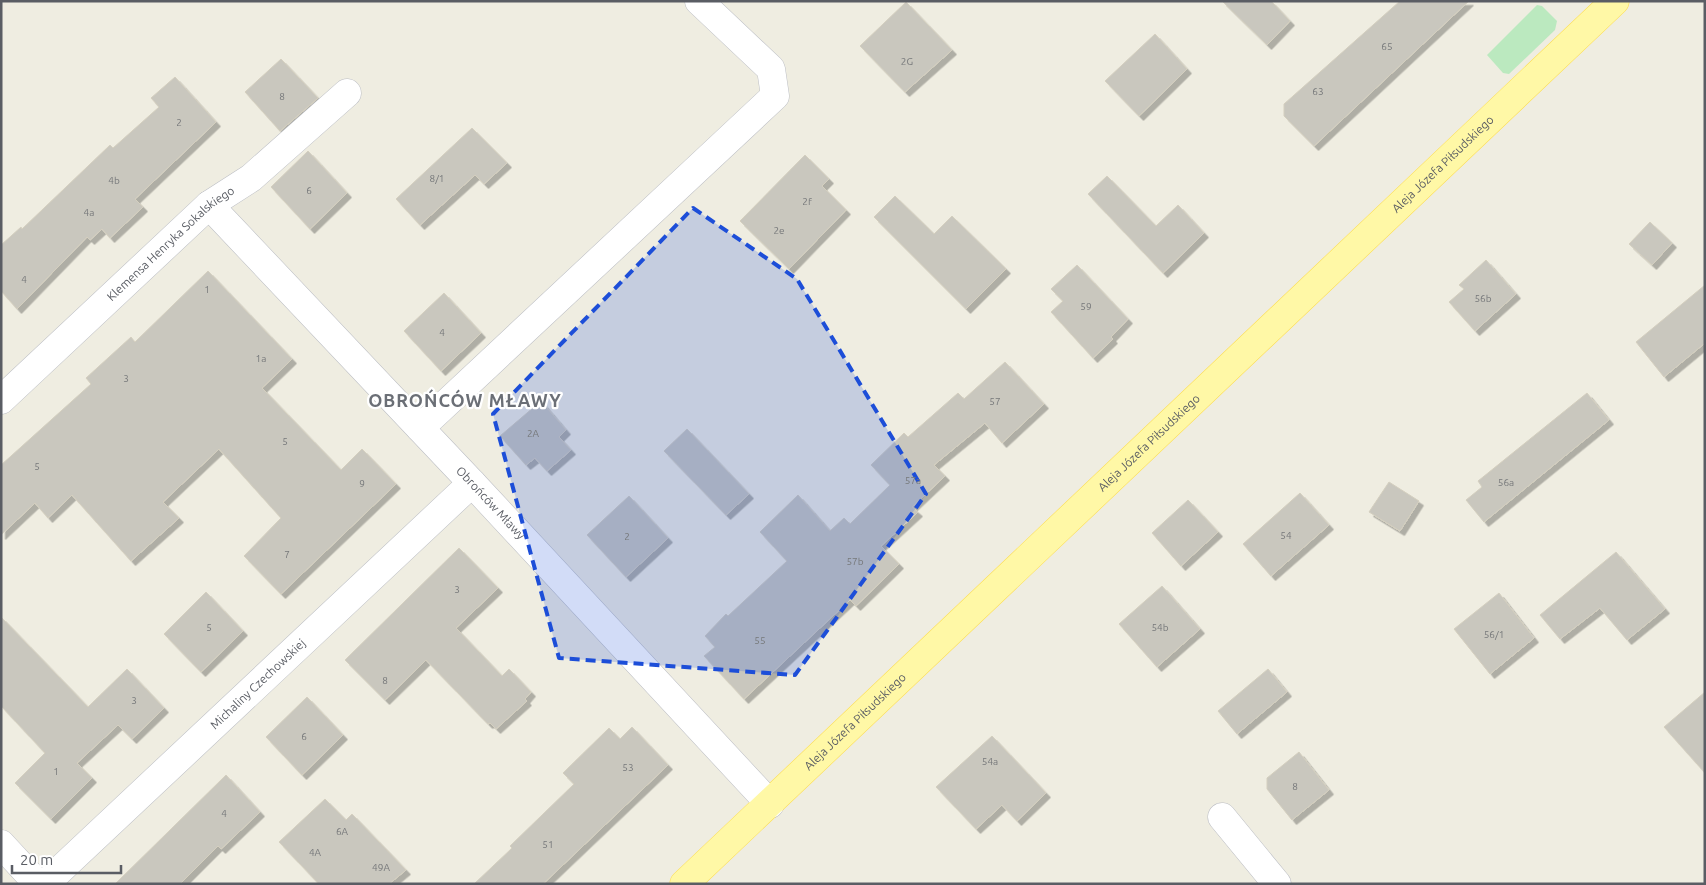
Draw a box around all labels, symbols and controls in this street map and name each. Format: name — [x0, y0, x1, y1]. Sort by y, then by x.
house number: 65 — [1381, 41, 1393, 52]
house number: 2G — [901, 56, 913, 67]
house number: 63 — [1312, 86, 1324, 97]
house number: 8 — [279, 91, 285, 102]
street label: Aleja Józefa Piłsudskiego — [1389, 113, 1496, 215]
house number: 2 — [176, 117, 182, 128]
house number: 8/1 — [430, 173, 444, 184]
house number: 4b — [108, 175, 120, 186]
street label: Klemensa Henryka Sokalskiego — [104, 183, 237, 303]
house number: 6 — [306, 185, 312, 196]
house number: 2f — [802, 196, 812, 207]
house number: 4a — [84, 207, 94, 218]
house number: 2e — [773, 225, 785, 236]
house number: 4 — [21, 274, 27, 285]
house number: 1 — [204, 284, 210, 295]
house number: 56b — [1474, 293, 1492, 304]
house number: 59 — [1080, 301, 1092, 312]
house number: 4 — [439, 327, 445, 338]
house number: 1a — [256, 353, 266, 364]
house number: 3 — [123, 373, 129, 384]
district label: OBROŃCÓW MŁAWY — [368, 389, 562, 410]
street label: Aleja Józefa Piłsudskiego — [1095, 391, 1202, 494]
house number: 57 — [989, 396, 1001, 407]
house number: 2A — [527, 428, 540, 439]
house number: 5 — [282, 436, 288, 447]
house number: 5 — [34, 461, 40, 472]
street label: Obrońców Mławy — [454, 464, 528, 542]
house number: 57a — [905, 475, 921, 486]
house number: 56a — [1498, 477, 1514, 488]
house number: 9 — [359, 478, 365, 489]
house number: 54 — [1280, 530, 1292, 541]
house number: 2 — [624, 531, 630, 542]
house number: 7 — [284, 549, 290, 560]
house number: 57b — [846, 556, 864, 567]
house number: 3 — [454, 584, 460, 595]
house number: 5 — [206, 622, 212, 633]
house number: 54b — [1151, 622, 1169, 633]
house number: 56/1 — [1484, 629, 1504, 640]
house number: 55 — [754, 635, 766, 646]
street label: Michaliny Czechowskiej — [207, 636, 308, 731]
street label: Aleja Józefa Piłsudskiego — [801, 670, 908, 772]
house number: 8 — [382, 675, 388, 686]
house number: 3 — [131, 695, 137, 706]
house number: 6 — [301, 731, 307, 742]
house number: 54a — [982, 756, 998, 767]
house number: 53 — [622, 762, 634, 773]
house number: 1 — [53, 766, 59, 777]
house number: 8 — [1292, 781, 1298, 792]
house number: 4 — [221, 808, 227, 819]
house number: 6A — [336, 826, 349, 837]
house number: 51 — [542, 839, 554, 850]
scale bar — [12, 842, 121, 874]
house number: 4A — [309, 847, 322, 858]
text: 20 m — [20, 851, 53, 868]
house number: 49A — [372, 862, 390, 873]

